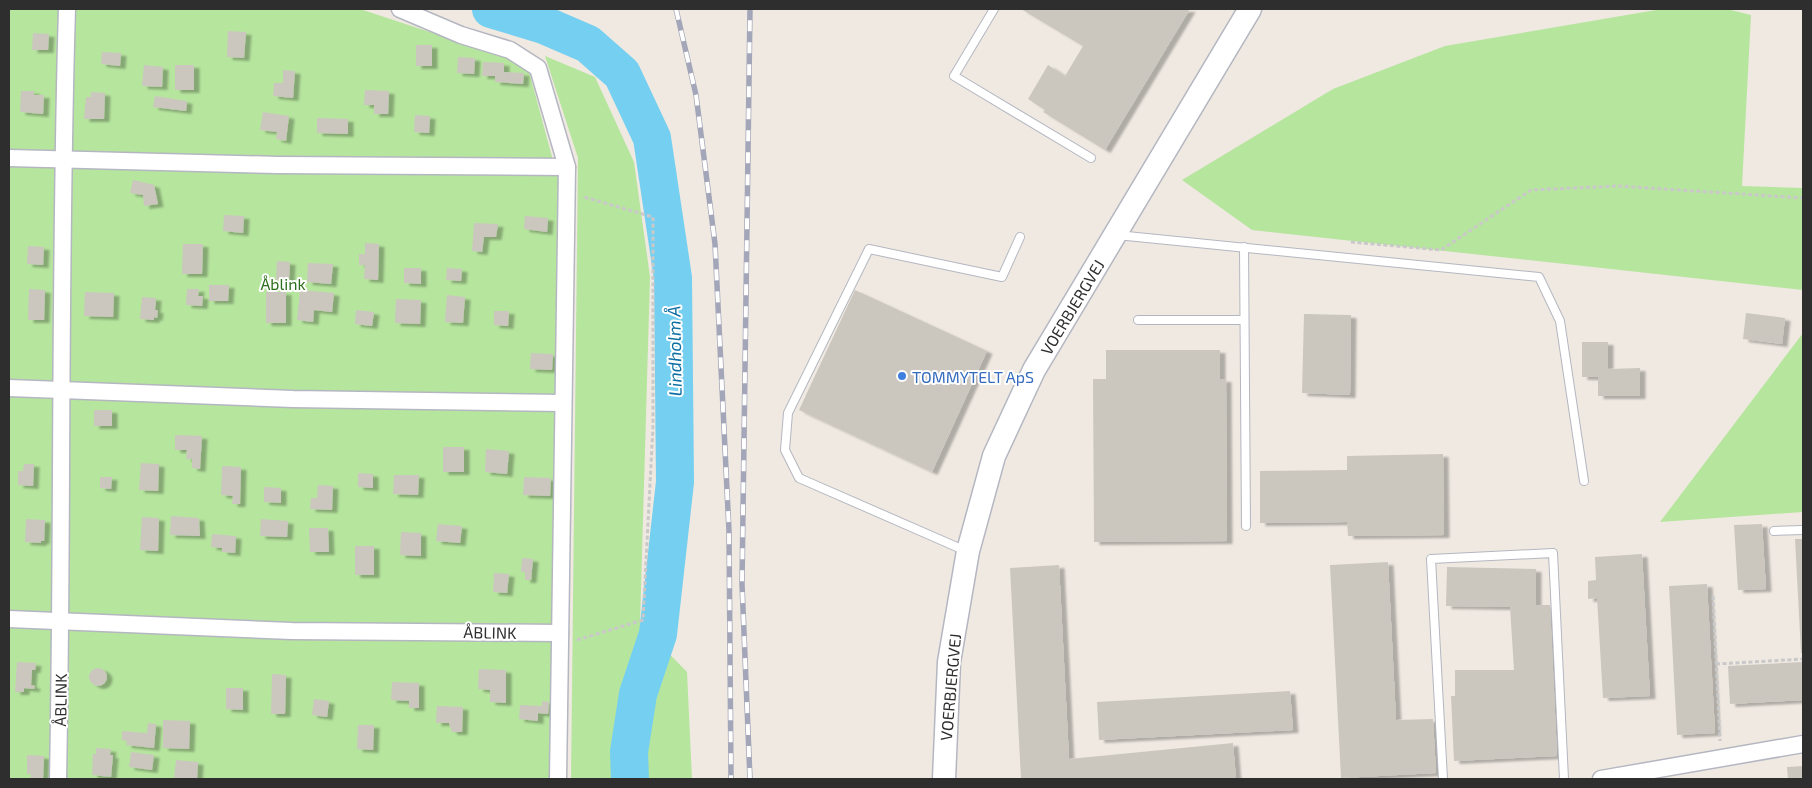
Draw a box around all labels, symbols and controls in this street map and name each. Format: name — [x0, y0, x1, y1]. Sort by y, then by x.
street label: VOERBJERGVEJ — [1036, 256, 1108, 358]
park label: Åblink — [260, 274, 306, 293]
water label: Lindholm Å — [662, 306, 686, 396]
place label: TOMMYTELT ApS — [912, 367, 1034, 386]
marker: TOMMYTELT ApS — [896, 370, 908, 382]
street label: ÅBLINK — [463, 622, 517, 642]
street label: VOERBJERGVEJ — [936, 633, 964, 741]
street label: ÅBLINK — [50, 673, 70, 727]

